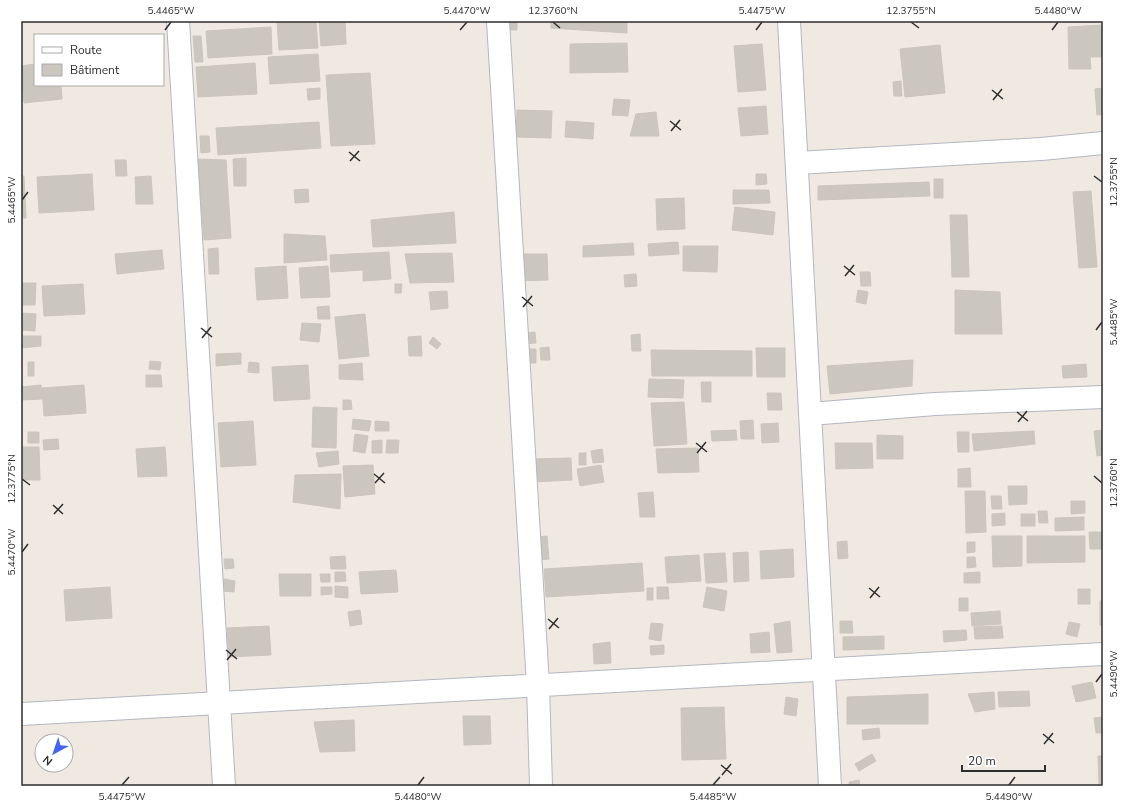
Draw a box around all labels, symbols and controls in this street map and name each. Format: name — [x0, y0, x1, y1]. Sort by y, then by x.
text: 5.4465°W — [147, 4, 195, 18]
text: 5.4470°W — [443, 4, 491, 18]
text: 12.3760°N — [528, 4, 578, 18]
text: 5.4475°W — [738, 4, 786, 18]
text: 12.3755°N — [886, 4, 936, 18]
text: 5.4480°W — [1034, 4, 1082, 18]
legend — [34, 34, 164, 86]
text: Route — [70, 42, 102, 58]
text: Bâtiment — [70, 62, 120, 78]
text: 12.3755°N — [1107, 157, 1121, 207]
text: 5.4465°W — [5, 176, 19, 224]
text: 5.4485°W — [1107, 298, 1121, 346]
text: 12.3775°N — [5, 454, 19, 504]
text: 12.3760°N — [1107, 458, 1121, 508]
text: 5.4470°W — [5, 528, 19, 576]
text: 5.4490°W — [1107, 650, 1121, 698]
north arrow — [34, 733, 74, 773]
scale bar — [962, 747, 1045, 773]
text: N — [40, 752, 56, 769]
text: 20 m — [968, 753, 996, 769]
text: 5.4475°W — [98, 790, 146, 804]
text: 5.4480°W — [394, 790, 442, 804]
text: 5.4485°W — [689, 790, 737, 804]
text: 5.4490°W — [985, 790, 1033, 804]

